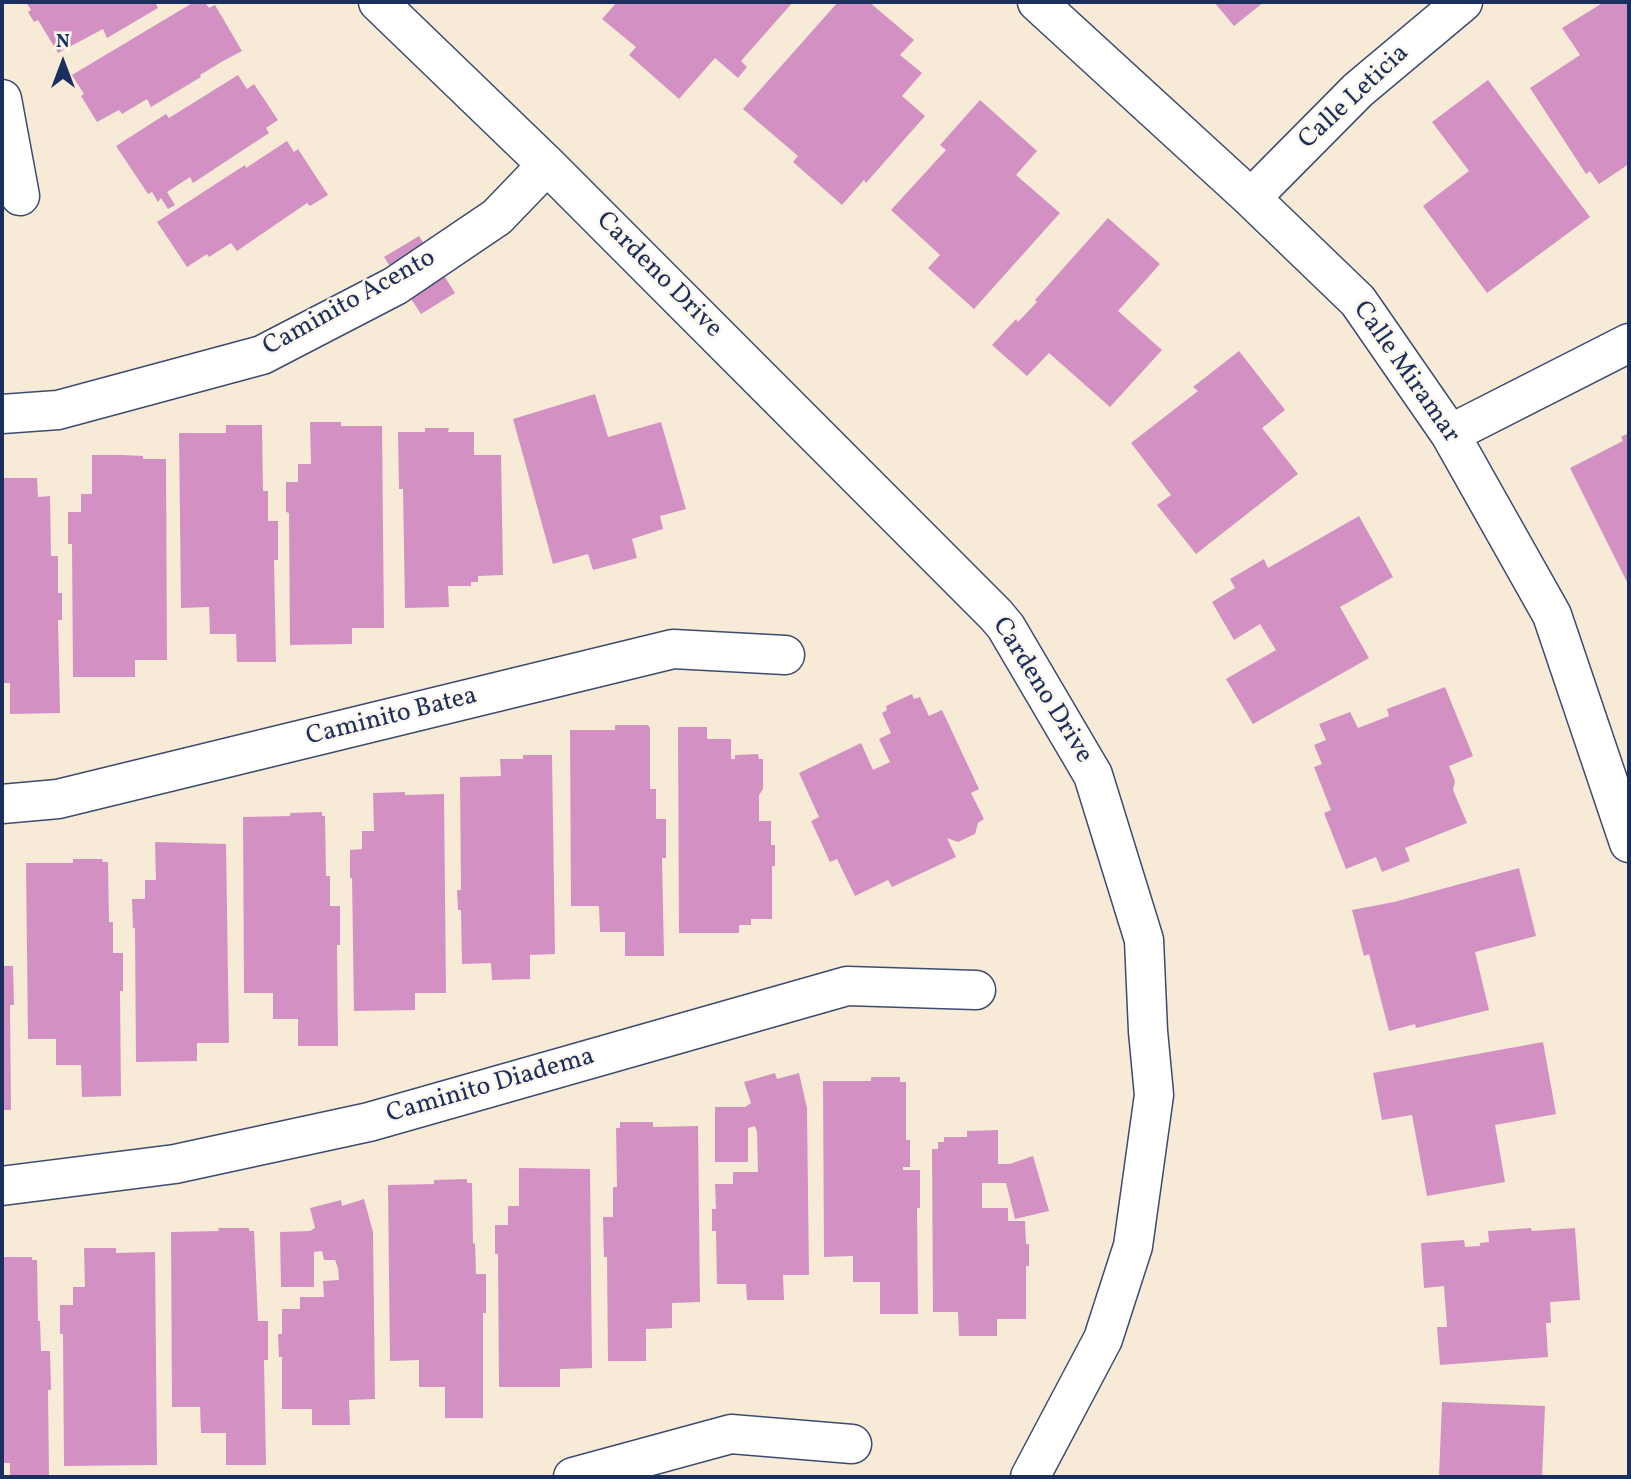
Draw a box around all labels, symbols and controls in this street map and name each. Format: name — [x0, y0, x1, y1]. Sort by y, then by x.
north arrow — [28, 28, 98, 98]
text: N — [56, 29, 70, 55]
street label: Calle Leticia — [1293, 39, 1417, 157]
street label: Cardeno Drive — [588, 206, 728, 346]
street label: Caminito Acento — [258, 244, 442, 364]
street label: Calle Miramar — [1345, 296, 1465, 450]
street label: Cardeno Drive — [984, 612, 1098, 770]
street label: Caminito Batea — [303, 682, 481, 754]
street label: Caminito Diadema — [384, 1042, 598, 1132]

